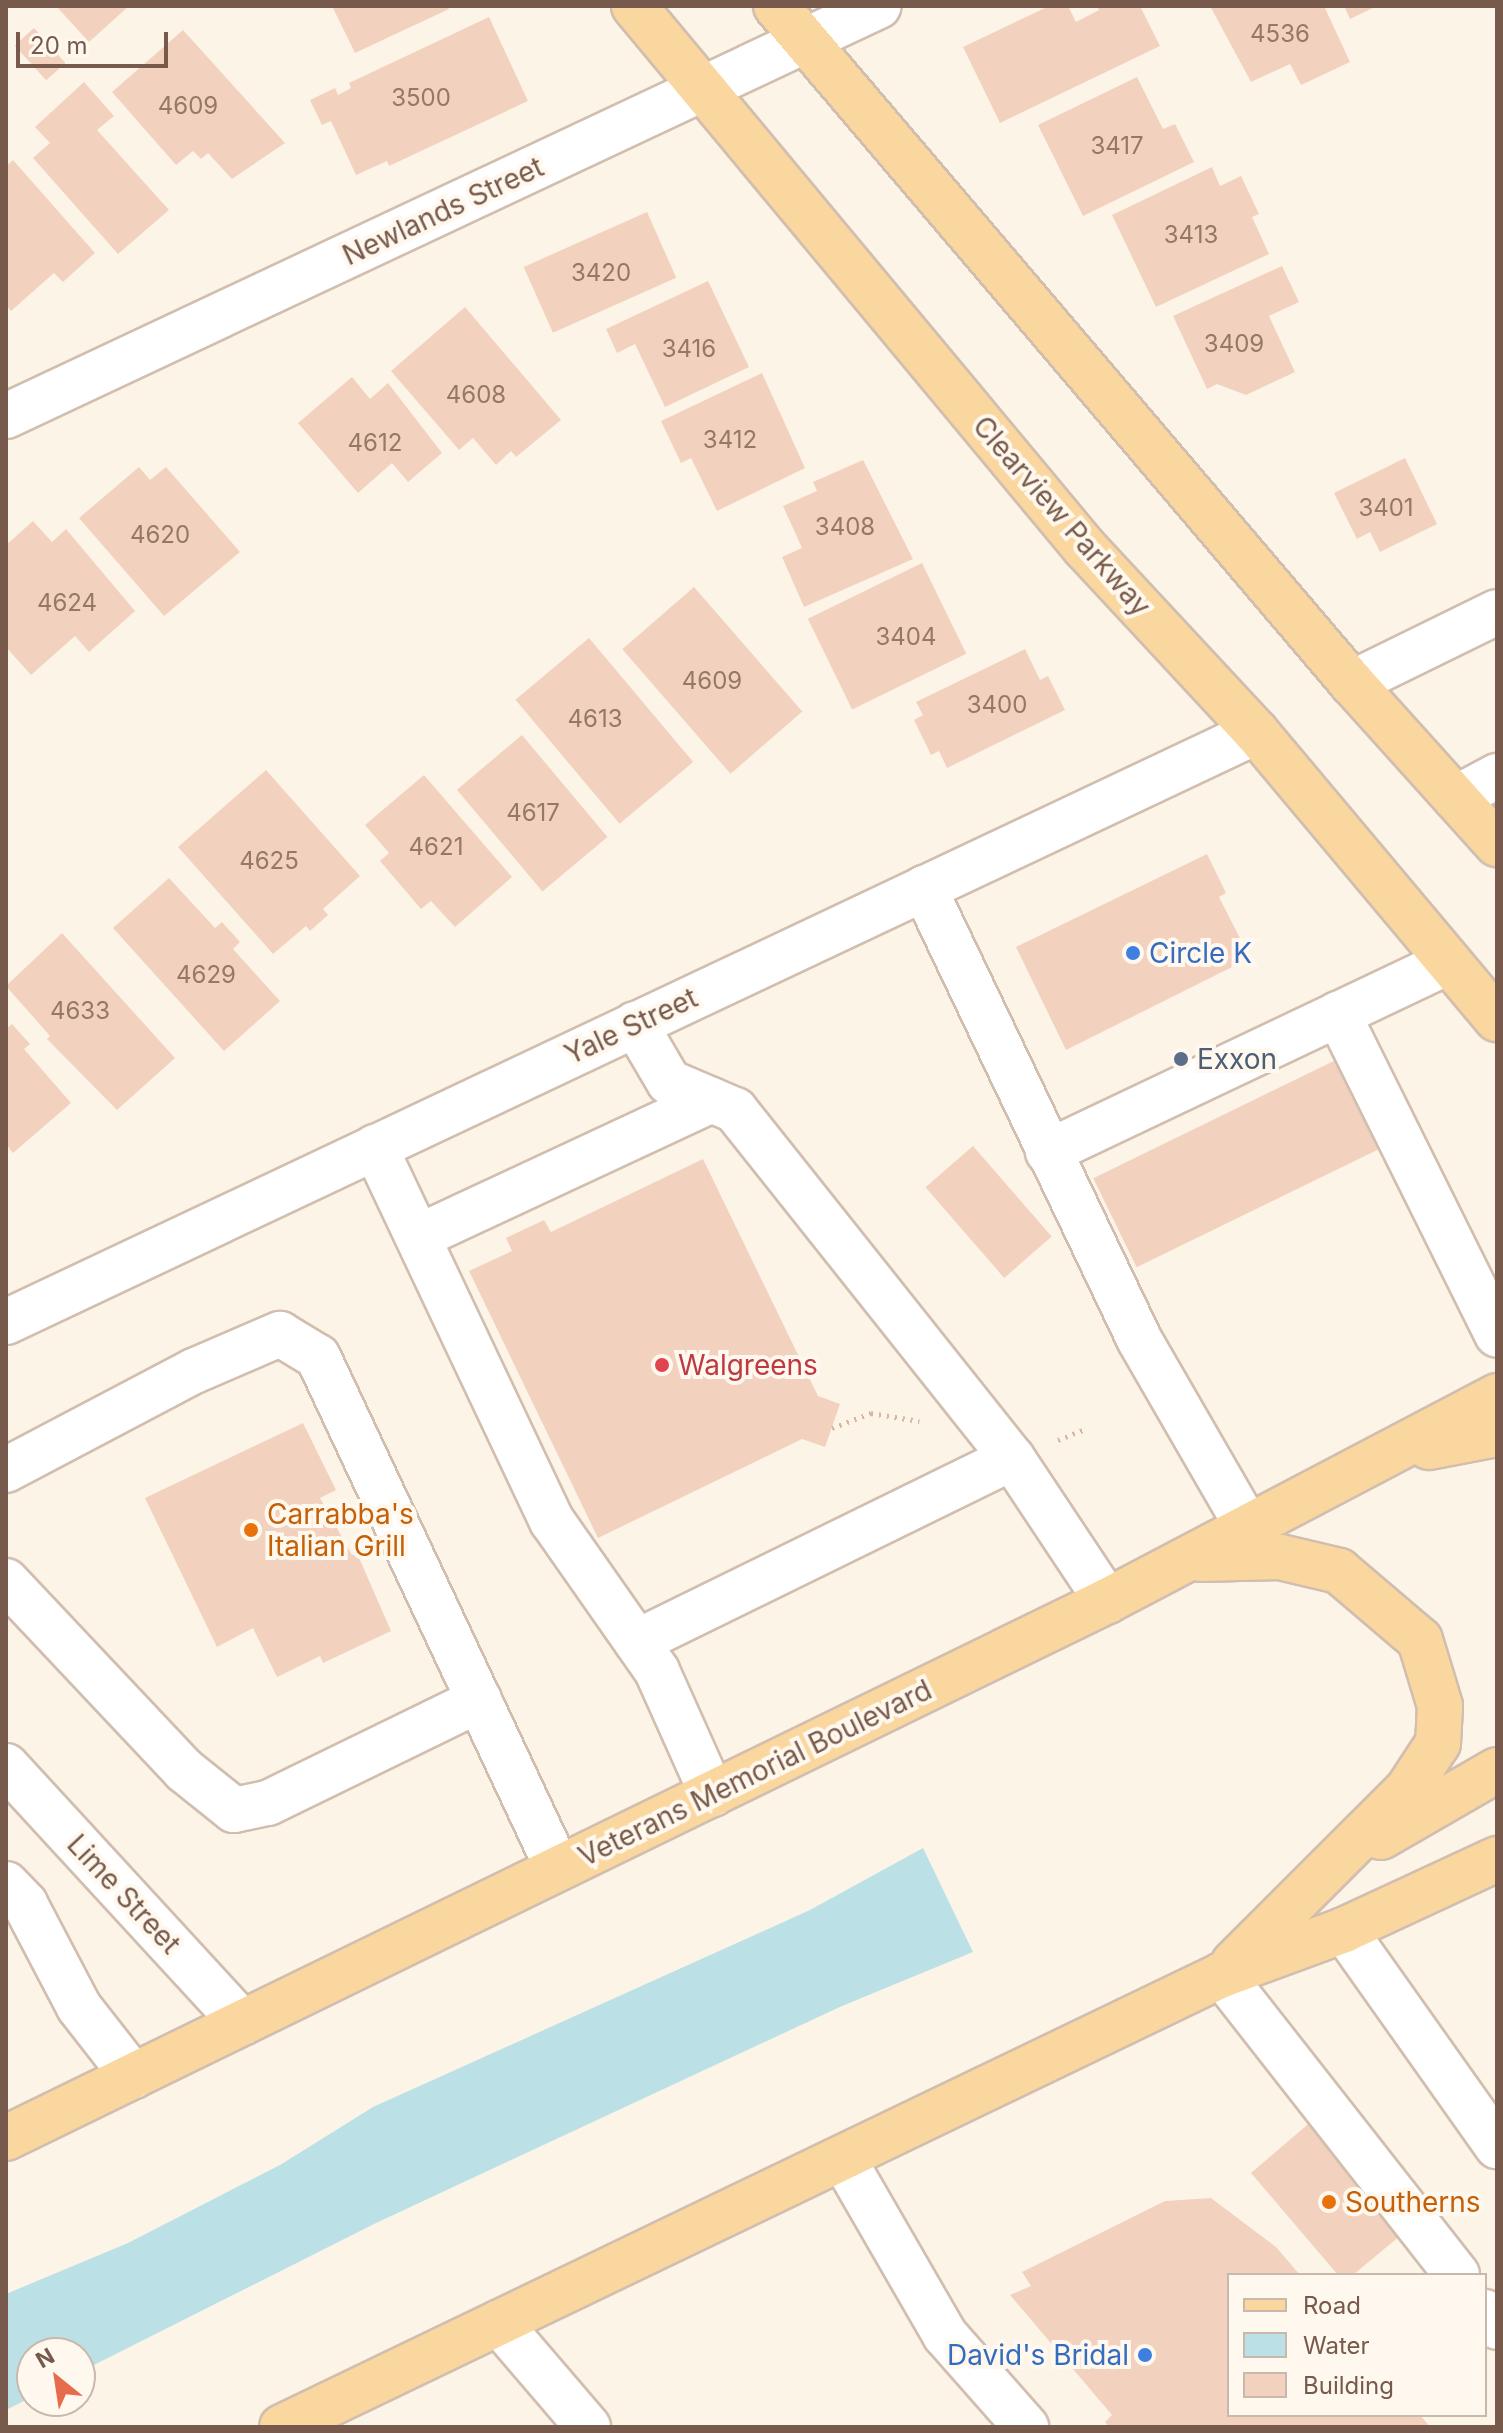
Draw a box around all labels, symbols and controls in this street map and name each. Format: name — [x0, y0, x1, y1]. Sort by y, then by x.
scale bar — [20, 16, 172, 66]
house number: 4536 — [1250, 20, 1310, 48]
text: 20 m — [30, 31, 88, 60]
house number: 3500 — [391, 84, 451, 112]
house number: 4609 — [158, 92, 218, 120]
house number: 3417 — [1090, 132, 1144, 160]
street label: Newlands Street — [337, 150, 549, 272]
house number: 3413 — [1164, 221, 1218, 249]
house number: 3420 — [571, 259, 631, 287]
house number: 3409 — [1204, 330, 1264, 358]
house number: 3416 — [662, 335, 716, 363]
house number: 4608 — [446, 381, 506, 409]
street label: Clearview Parkway — [966, 409, 1158, 623]
house number: 3412 — [703, 426, 757, 454]
house number: 4612 — [348, 429, 402, 457]
house number: 3401 — [1358, 494, 1414, 522]
house number: 3408 — [815, 513, 875, 541]
house number: 4620 — [130, 521, 190, 549]
house number: 4624 — [37, 589, 97, 617]
house number: 3404 — [876, 623, 936, 651]
house number: 4609 — [682, 667, 742, 695]
house number: 3400 — [967, 691, 1027, 719]
house number: 4613 — [568, 705, 622, 733]
house number: 4617 — [506, 799, 560, 827]
house number: 4621 — [409, 833, 463, 861]
house number: 4625 — [239, 847, 299, 875]
place label: Circle K — [1149, 936, 1252, 970]
marker: Circle K — [1124, 944, 1142, 962]
house number: 4629 — [176, 961, 236, 989]
street label: Yale Street — [559, 981, 703, 1071]
house number: 4633 — [50, 997, 110, 1025]
place label: Exxon — [1197, 1042, 1277, 1076]
marker: Exxon — [1172, 1050, 1190, 1068]
place label: Walgreens — [678, 1348, 818, 1382]
marker: Walgreens — [653, 1356, 671, 1374]
place label: Carrabba's Italian Grill — [267, 1497, 414, 1563]
marker: Carrabba's Italian Grill — [242, 1521, 260, 1539]
street label: Veterans Memorial Boulevard — [573, 1673, 937, 1873]
street label: Lime Street — [60, 1828, 188, 1960]
place label: Southerns — [1345, 2185, 1481, 2219]
marker: Southerns — [1320, 2193, 1338, 2211]
legend — [1227, 2273, 1487, 2417]
text: Road — [1303, 2291, 1361, 2320]
text: Water — [1303, 2331, 1370, 2360]
north arrow — [16, 2337, 96, 2417]
place label: David's Bridal — [947, 2338, 1129, 2372]
text: N — [31, 2342, 59, 2373]
marker: David's Bridal — [1136, 2346, 1154, 2364]
text: Building — [1303, 2371, 1394, 2400]

